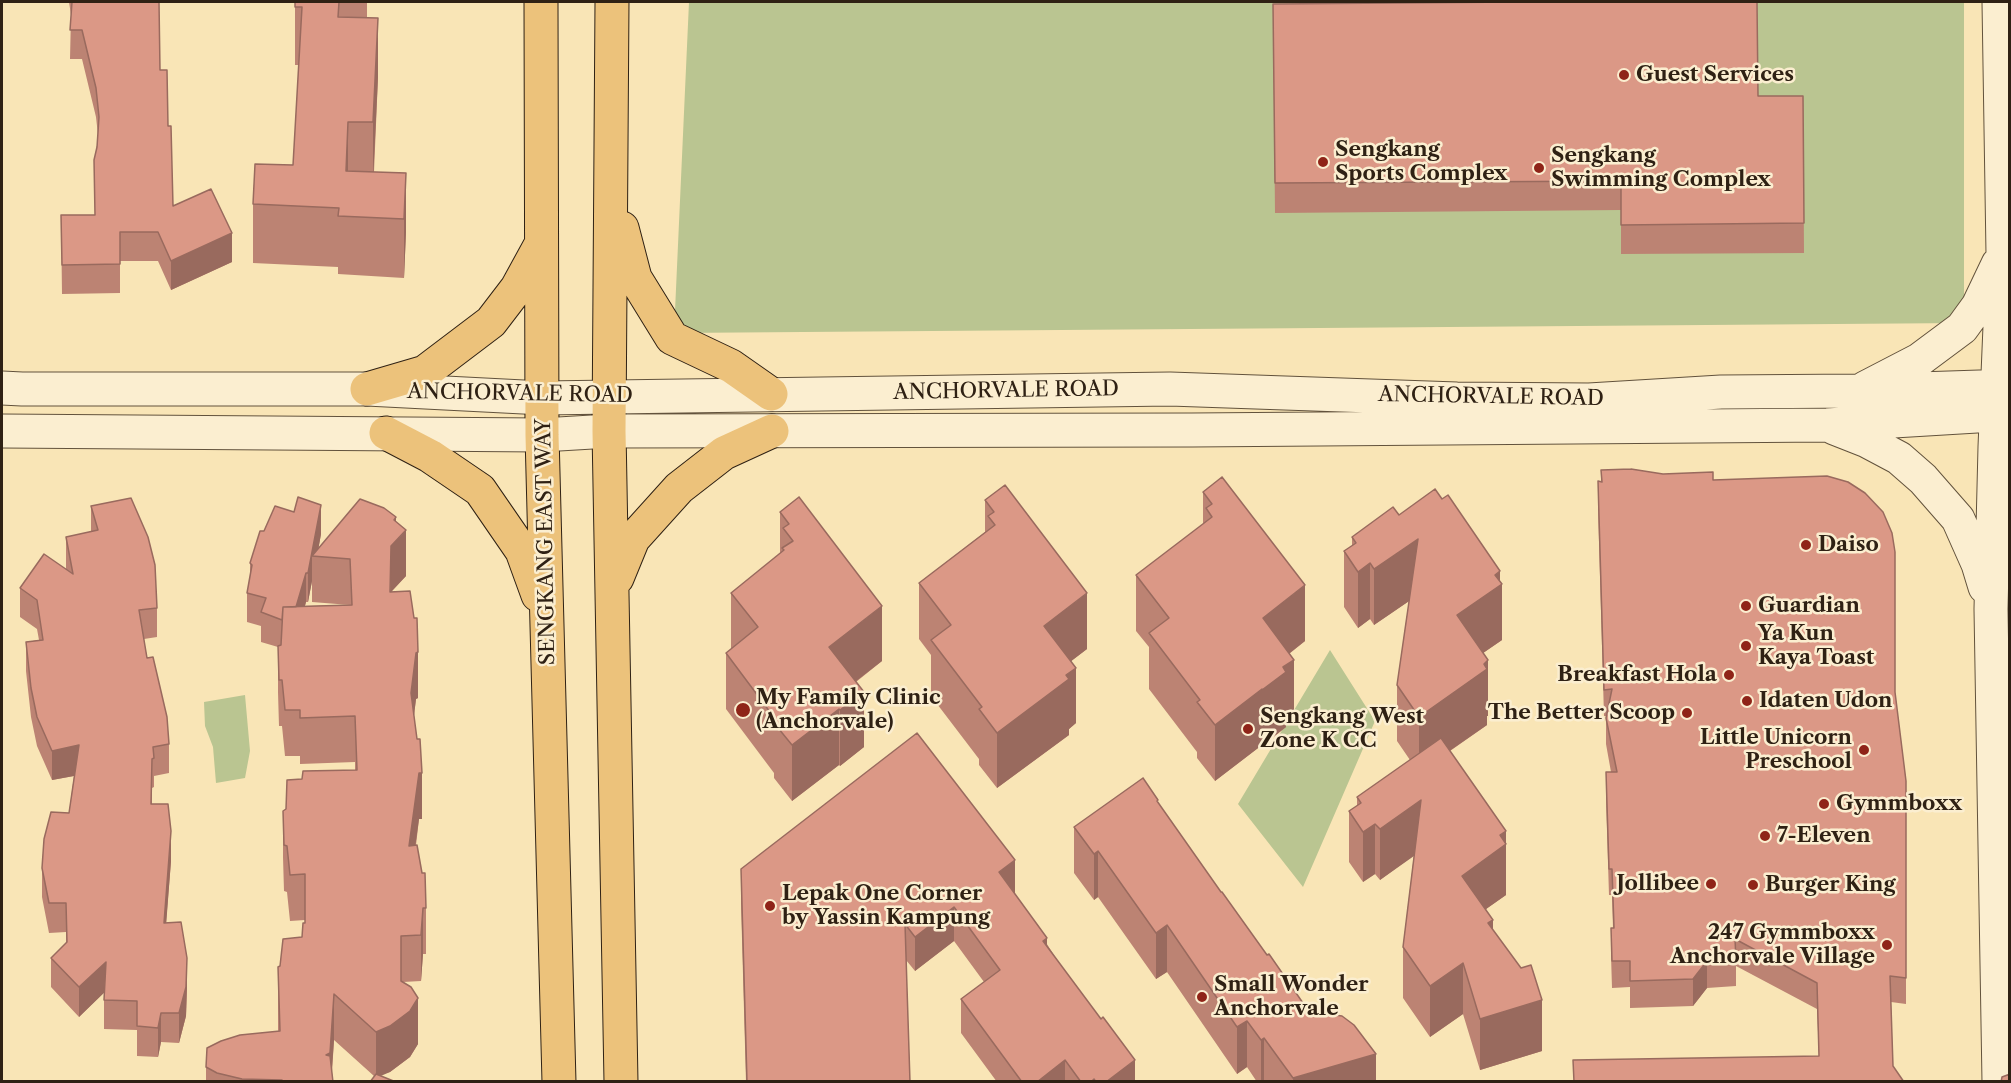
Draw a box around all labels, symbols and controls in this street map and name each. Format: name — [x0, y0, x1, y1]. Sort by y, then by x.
place label: Guest Services — [1636, 62, 1794, 88]
marker: Guest Services — [1617, 68, 1631, 82]
place label: Sengkang Sports Complex — [1335, 137, 1507, 187]
place label: Sengkang Swimming Complex — [1551, 143, 1771, 193]
marker: Sengkang Sports Complex — [1316, 155, 1330, 169]
marker: Sengkang Swimming Complex — [1532, 161, 1546, 175]
street label: ANCHORVALE ROAD — [893, 376, 1119, 406]
street label: ANCHORVALE ROAD — [407, 379, 633, 409]
street label: ANCHORVALE ROAD — [1378, 382, 1604, 412]
street label: SENGKANG EAST WAY — [531, 418, 561, 666]
place label: Daiso — [1818, 532, 1879, 558]
marker: Daiso — [1799, 538, 1813, 552]
place label: Guardian — [1758, 593, 1860, 619]
marker: Guardian — [1739, 599, 1753, 613]
place label: Ya Kun Kaya Toast — [1758, 621, 1874, 671]
marker: Ya Kun Kaya Toast — [1739, 639, 1753, 653]
place label: Breakfast Hola — [1557, 662, 1717, 688]
marker: Breakfast Hola — [1722, 668, 1736, 682]
place label: My Family Clinic (Anchorvale) — [756, 685, 941, 735]
place label: Idaten Udon — [1759, 688, 1892, 714]
marker: Idaten Udon — [1740, 694, 1754, 708]
place label: The Better Scoop — [1488, 700, 1675, 726]
marker: My Family Clinic (Anchorvale) — [734, 701, 752, 719]
place label: Sengkang West Zone K CC — [1260, 704, 1424, 754]
marker: The Better Scoop — [1680, 706, 1694, 720]
marker: Sengkang West Zone K CC — [1241, 722, 1255, 736]
place label: Little Unicorn Preschool — [1700, 725, 1852, 775]
marker: Little Unicorn Preschool — [1857, 743, 1871, 757]
place label: Gymmboxx — [1836, 791, 1962, 817]
marker: Gymmboxx — [1817, 797, 1831, 811]
place label: 7-Eleven — [1777, 823, 1871, 849]
marker: 7-Eleven — [1758, 829, 1772, 843]
place label: Jollibee — [1617, 871, 1699, 897]
place label: Burger King — [1765, 872, 1896, 898]
marker: Jollibee — [1704, 877, 1718, 891]
marker: Burger King — [1746, 878, 1760, 892]
place label: Lepak One Corner by Yassin Kampung — [782, 881, 990, 931]
marker: Lepak One Corner by Yassin Kampung — [763, 899, 777, 913]
place label: 247 Gymmboxx Anchorvale Village — [1670, 920, 1875, 970]
marker: 247 Gymmboxx Anchorvale Village — [1880, 938, 1894, 952]
place label: Small Wonder Anchorvale — [1214, 972, 1368, 1022]
marker: Small Wonder Anchorvale — [1195, 990, 1209, 1004]

